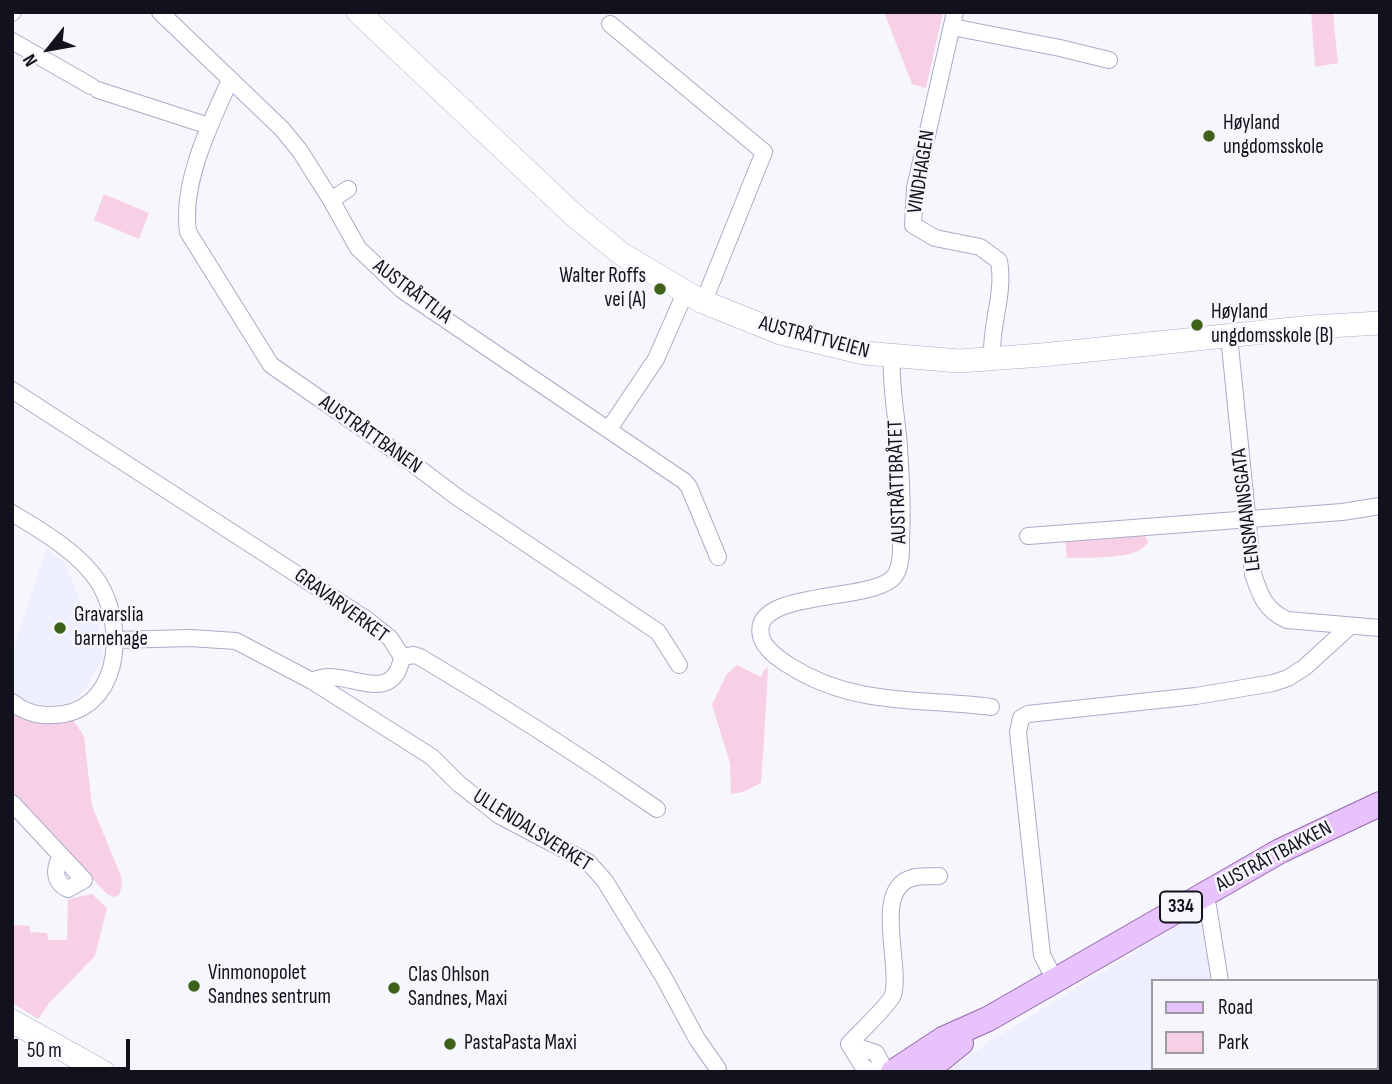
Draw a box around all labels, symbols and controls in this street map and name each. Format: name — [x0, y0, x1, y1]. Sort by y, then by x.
north arrow — [14, 14, 84, 84]
text: N — [18, 50, 43, 70]
place label: Høyland ungdomsskole — [1223, 111, 1324, 161]
street label: VINDHAGEN — [903, 128, 941, 216]
marker: Høyland ungdomsskole — [1201, 128, 1217, 144]
street label: AUSTRÅTTLIA — [368, 254, 456, 330]
place label: Walter Roffs vei (A) — [559, 264, 646, 314]
marker: Walter Roffs vei (A) — [652, 281, 668, 297]
place label: Høyland ungdomsskole (B) — [1211, 300, 1333, 350]
street label: AUSTRÅTTVEIEN — [756, 311, 872, 365]
marker: Høyland ungdomsskole (B) — [1189, 317, 1205, 333]
street label: AUSTRÅTTBANEN — [314, 390, 426, 480]
street label: AUSTRÅTTBRÅTET — [883, 420, 913, 544]
street label: LENSMANNSGATA — [1227, 447, 1267, 573]
street label: GRAVARVERKET — [289, 563, 393, 649]
place label: Gravarslia barnehage — [74, 603, 148, 653]
marker: Gravarslia barnehage — [52, 620, 68, 636]
street label: ULLENDALSVERKET — [468, 784, 596, 878]
street label: AUSTRÅTTBAKKEN — [1212, 816, 1336, 898]
road number: 334 — [1160, 892, 1202, 923]
place label: Vinmonopolet Sandnes sentrum — [208, 961, 331, 1011]
place label: Clas Ohlson Sandnes, Maxi — [408, 963, 507, 1013]
marker: Vinmonopolet Sandnes sentrum — [186, 978, 202, 994]
legend — [1150, 979, 1378, 1070]
marker: Clas Ohlson Sandnes, Maxi — [386, 980, 402, 996]
text: Road — [1218, 995, 1253, 1020]
scale bar — [18, 1024, 133, 1068]
text: Park — [1218, 1030, 1249, 1055]
place label: PastaPasta Maxi — [464, 1031, 577, 1057]
marker: PastaPasta Maxi — [442, 1036, 458, 1052]
text: 50 m — [27, 1038, 62, 1063]

